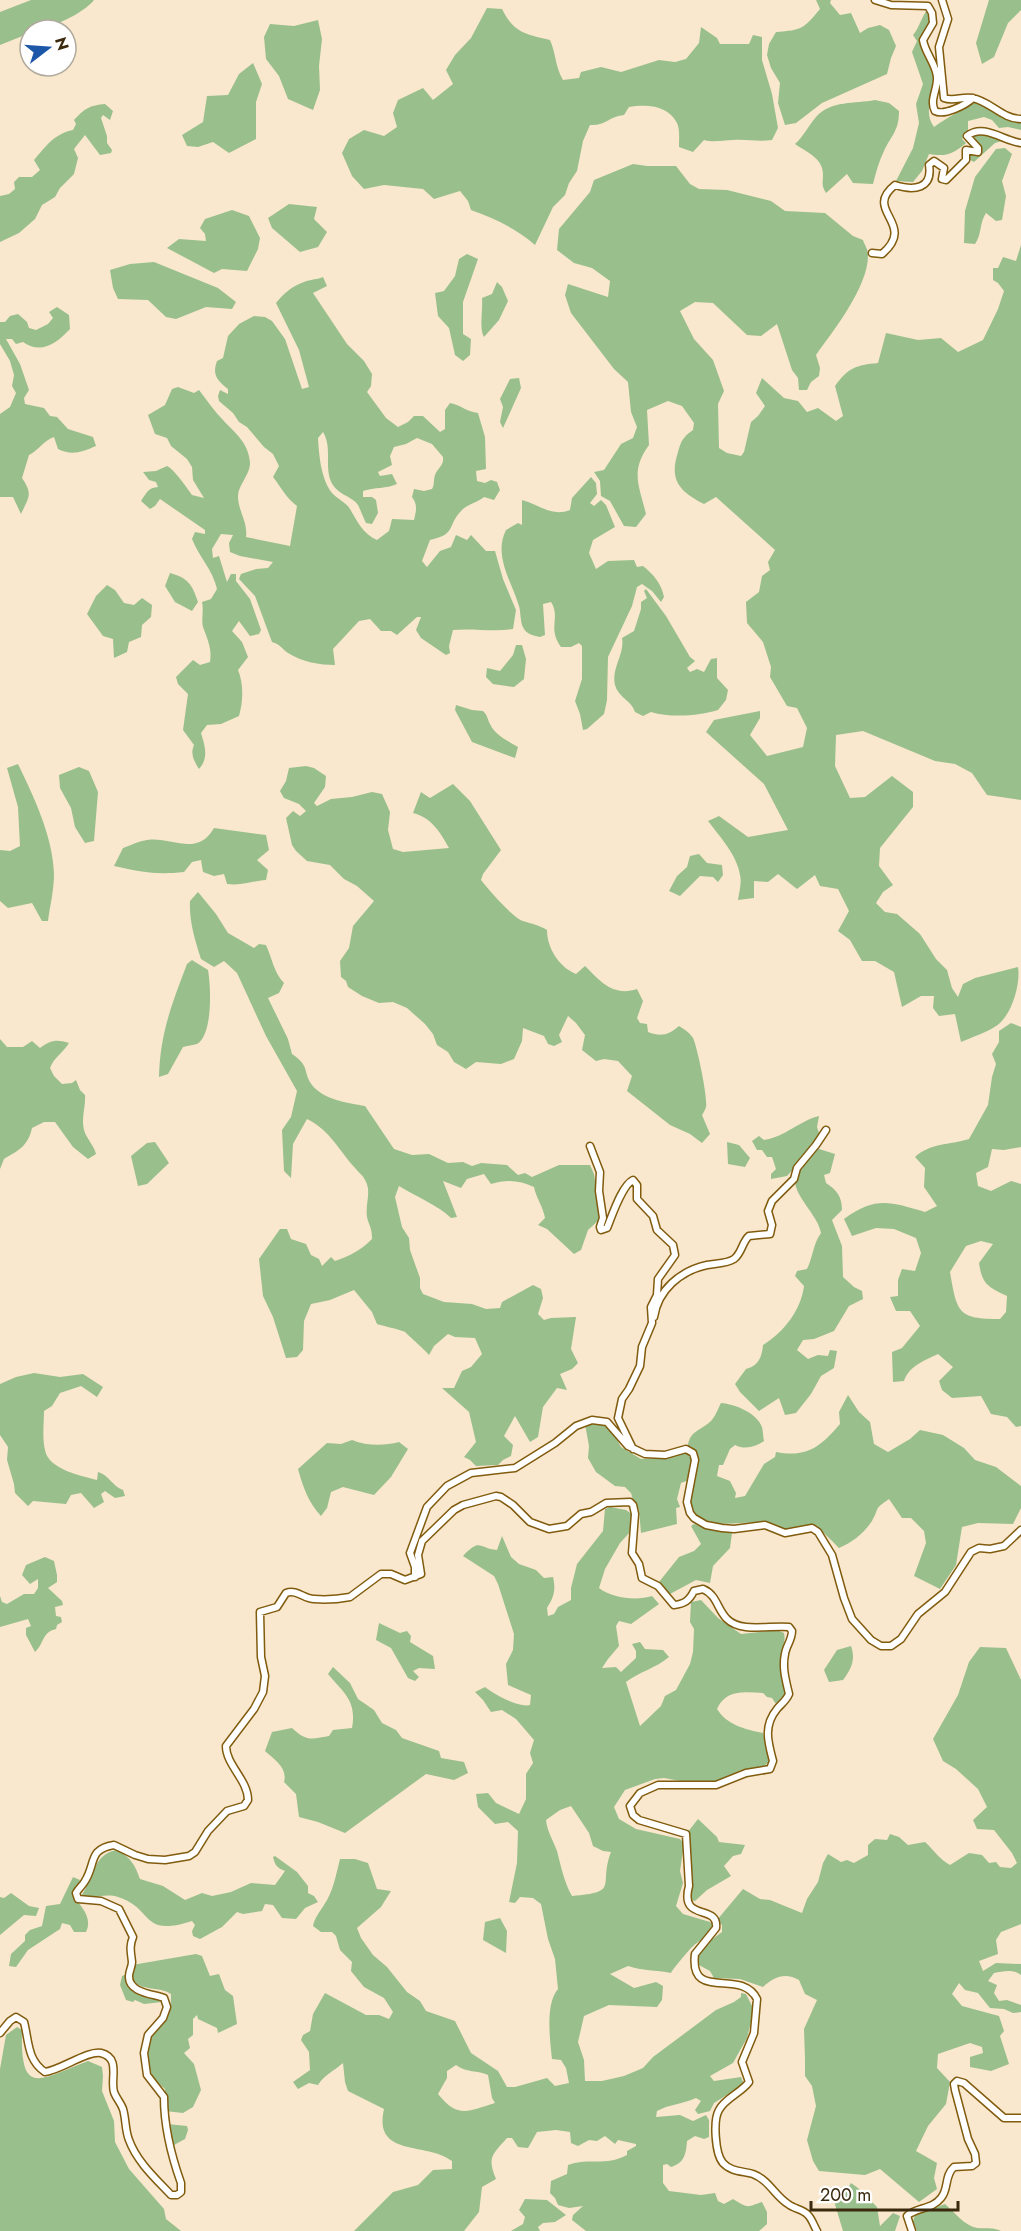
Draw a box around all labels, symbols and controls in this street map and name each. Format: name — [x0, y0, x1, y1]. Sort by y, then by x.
north arrow — [18, 18, 78, 78]
text: N — [49, 34, 75, 53]
scale bar — [811, 2174, 958, 2212]
text: 200 m — [820, 2182, 871, 2208]

